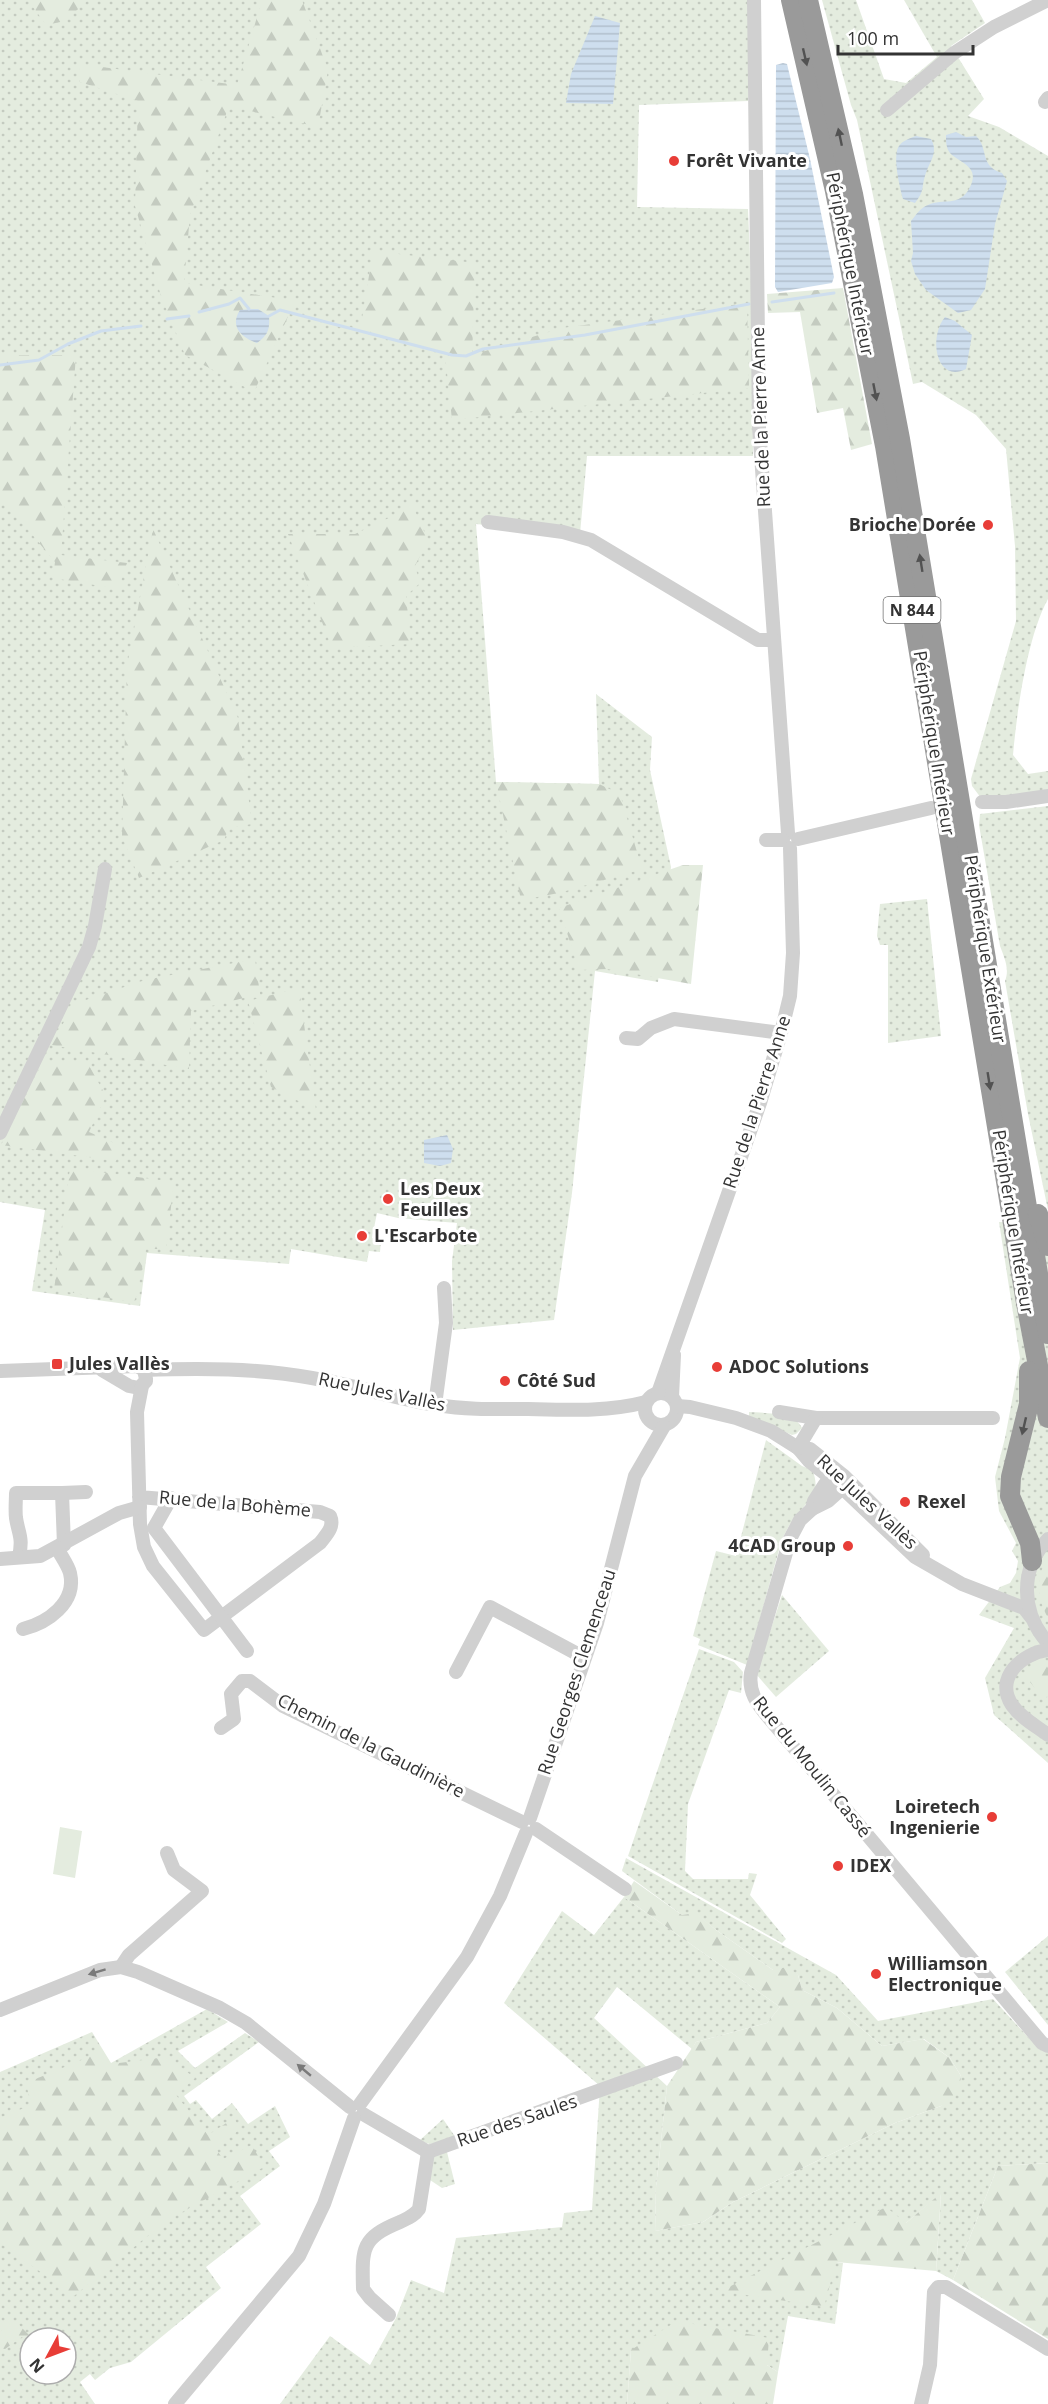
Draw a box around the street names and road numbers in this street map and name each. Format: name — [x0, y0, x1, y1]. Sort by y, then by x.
street label: Périphérique Intérieur — [821, 170, 881, 358]
street label: Rue de la Pierre Anne — [745, 326, 775, 508]
road number: N 844 — [884, 597, 940, 623]
street label: Périphérique Intérieur — [909, 649, 962, 838]
street label: Périphérique Extérieur — [959, 853, 1013, 1045]
street label: Rue de la Pierre Anne — [717, 1012, 795, 1191]
street label: Périphérique Intérieur — [988, 1128, 1041, 1317]
street label: Rue Jules Vallès — [317, 1366, 448, 1416]
street label: Rue Jules Vallès — [812, 1448, 923, 1554]
street label: Rue de la Bohème — [158, 1484, 312, 1522]
street label: Rue Georges Clemenceau — [531, 1566, 621, 1778]
street label: Chemin de la Gaudinière — [274, 1687, 469, 1803]
street label: Rue du Moulin Cassé — [748, 1691, 877, 1842]
street label: Rue des Saules — [453, 2088, 580, 2152]

